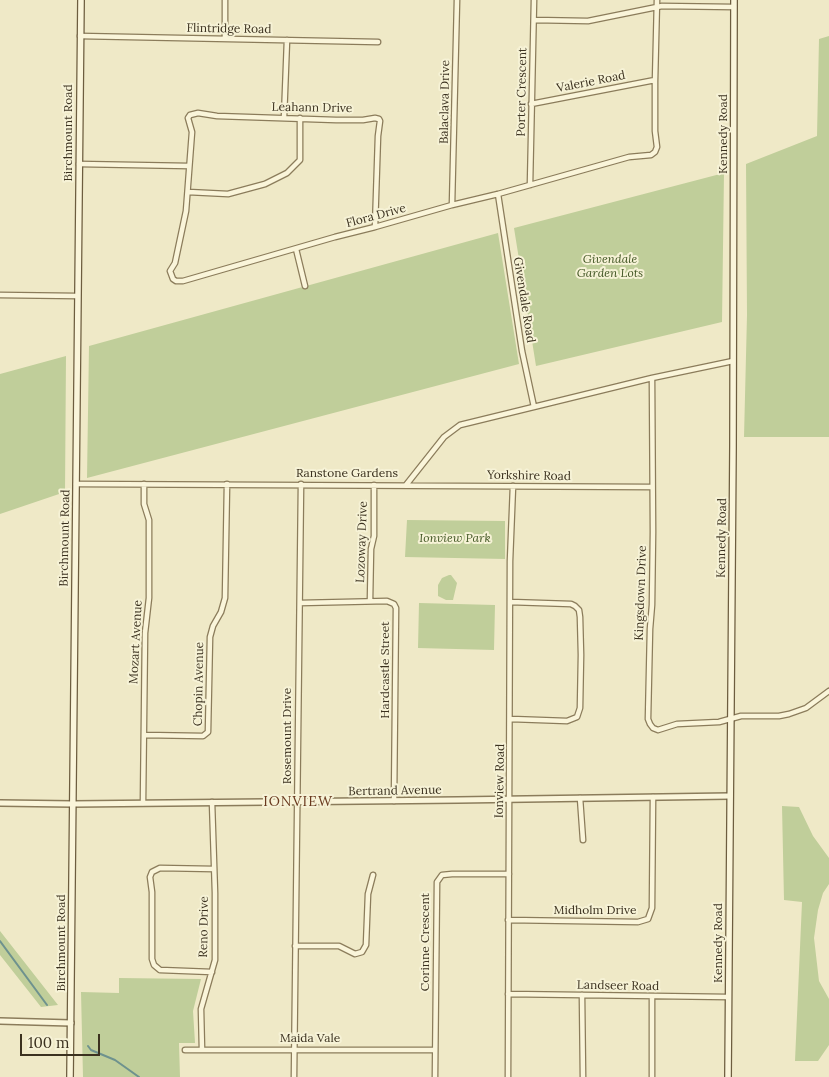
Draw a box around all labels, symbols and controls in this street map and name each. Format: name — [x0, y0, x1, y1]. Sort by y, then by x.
street label: Flintridge Road — [186, 21, 272, 37]
street label: Porter Crescent — [514, 47, 530, 137]
street label: Balaclava Drive — [437, 60, 453, 144]
street label: Valerie Road — [555, 68, 627, 96]
street label: Birchmount Road — [62, 84, 76, 182]
street label: Kennedy Road — [717, 94, 731, 174]
street label: Leahann Drive — [272, 100, 352, 116]
street label: Flora Drive — [345, 201, 407, 231]
park label: Givendale Garden Lots — [577, 253, 643, 281]
street label: Givendale Road — [510, 256, 538, 344]
street label: Ranstone Gardens — [296, 467, 398, 481]
street label: Yorkshire Road — [487, 468, 571, 484]
street label: Birchmount Road — [57, 489, 73, 587]
street label: Kennedy Road — [714, 498, 730, 578]
street label: Lozoway Drive — [353, 501, 371, 583]
park label: Ionview Park — [419, 532, 491, 546]
street label: Kingsdown Drive — [632, 545, 650, 641]
street label: Mozart Avenue — [127, 600, 145, 684]
street label: Hardcastle Street — [379, 621, 393, 719]
street label: Chopin Avenue — [191, 642, 207, 726]
street label: Rosemount Drive — [281, 688, 295, 784]
street label: Ionview Road — [492, 744, 508, 818]
street label: Bertrand Avenue — [348, 783, 442, 799]
district label: IONVIEW — [262, 794, 334, 810]
street label: Corinne Crescent — [419, 893, 433, 991]
street label: Birchmount Road — [55, 894, 69, 992]
street label: Reno Drive — [196, 896, 212, 958]
street label: Kennedy Road — [712, 903, 726, 983]
street label: Midholm Drive — [554, 904, 636, 918]
street label: Landseer Road — [577, 978, 659, 994]
scale bar — [22, 1024, 102, 1056]
street label: Maida Vale — [280, 1032, 340, 1046]
text: 100 m — [28, 1033, 69, 1052]

